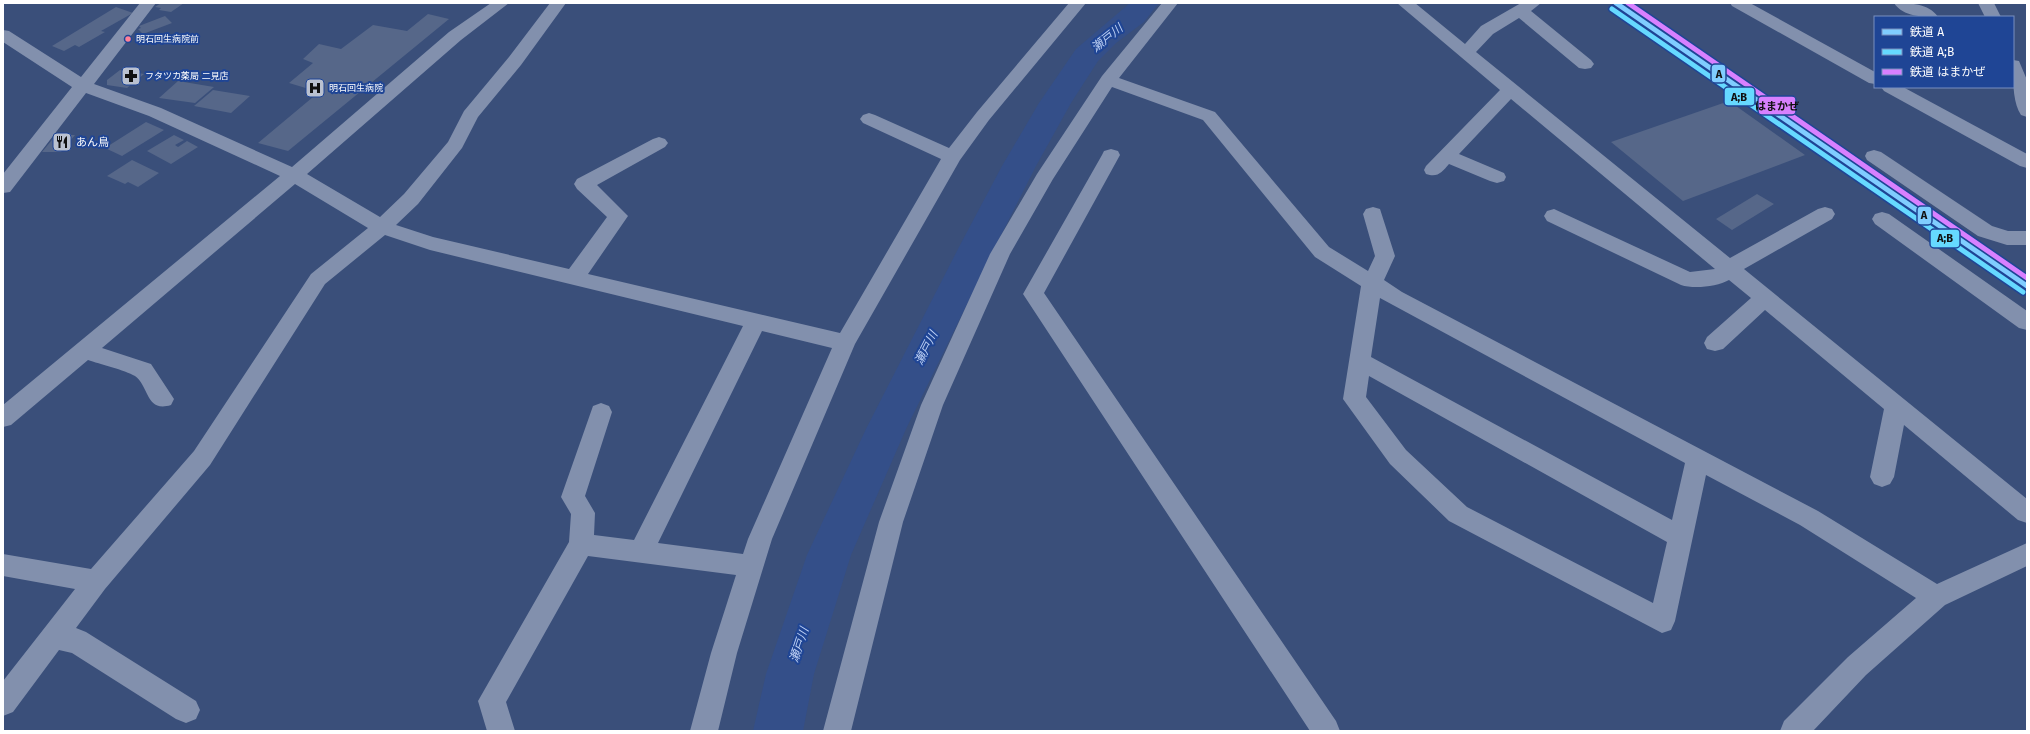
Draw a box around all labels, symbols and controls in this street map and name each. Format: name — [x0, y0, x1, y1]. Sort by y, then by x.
legend — [1874, 16, 2014, 88]
water label: 瀬戸川 — [1089, 20, 1127, 55]
text: 鉄道 A — [1910, 25, 1944, 39]
marker: 明石回生病院前 — [123, 34, 133, 44]
place label: 明石回生病院前 — [136, 34, 199, 44]
text: 鉄道 A;B — [1910, 45, 1954, 59]
line badge: A — [1711, 64, 1726, 83]
pharmacy icon: フタツカ薬局 二見店 — [120, 65, 142, 87]
text: 鉄道 はまかぜ — [1910, 65, 1985, 79]
text: A — [1715, 68, 1723, 81]
place label: フタツカ薬局 二見店 — [145, 71, 228, 81]
hospital icon: 明石回生病院 — [304, 77, 326, 99]
place label: 明石回生病院 — [329, 83, 383, 93]
line badge: A;B — [1724, 87, 1755, 106]
text: A;B — [1730, 91, 1747, 104]
line badge: はまかぜ — [1758, 96, 1796, 115]
text: はまかぜ — [1755, 100, 1799, 113]
restaurant icon: あん鳥 — [51, 131, 73, 153]
place label: あん鳥 — [76, 136, 109, 149]
line badge: A — [1917, 206, 1932, 225]
text: A — [1920, 209, 1928, 222]
line badge: A;B — [1930, 229, 1960, 248]
text: A;B — [1936, 232, 1953, 245]
water label: 瀬戸川 — [912, 327, 941, 367]
water label: 瀬戸川 — [787, 624, 812, 664]

